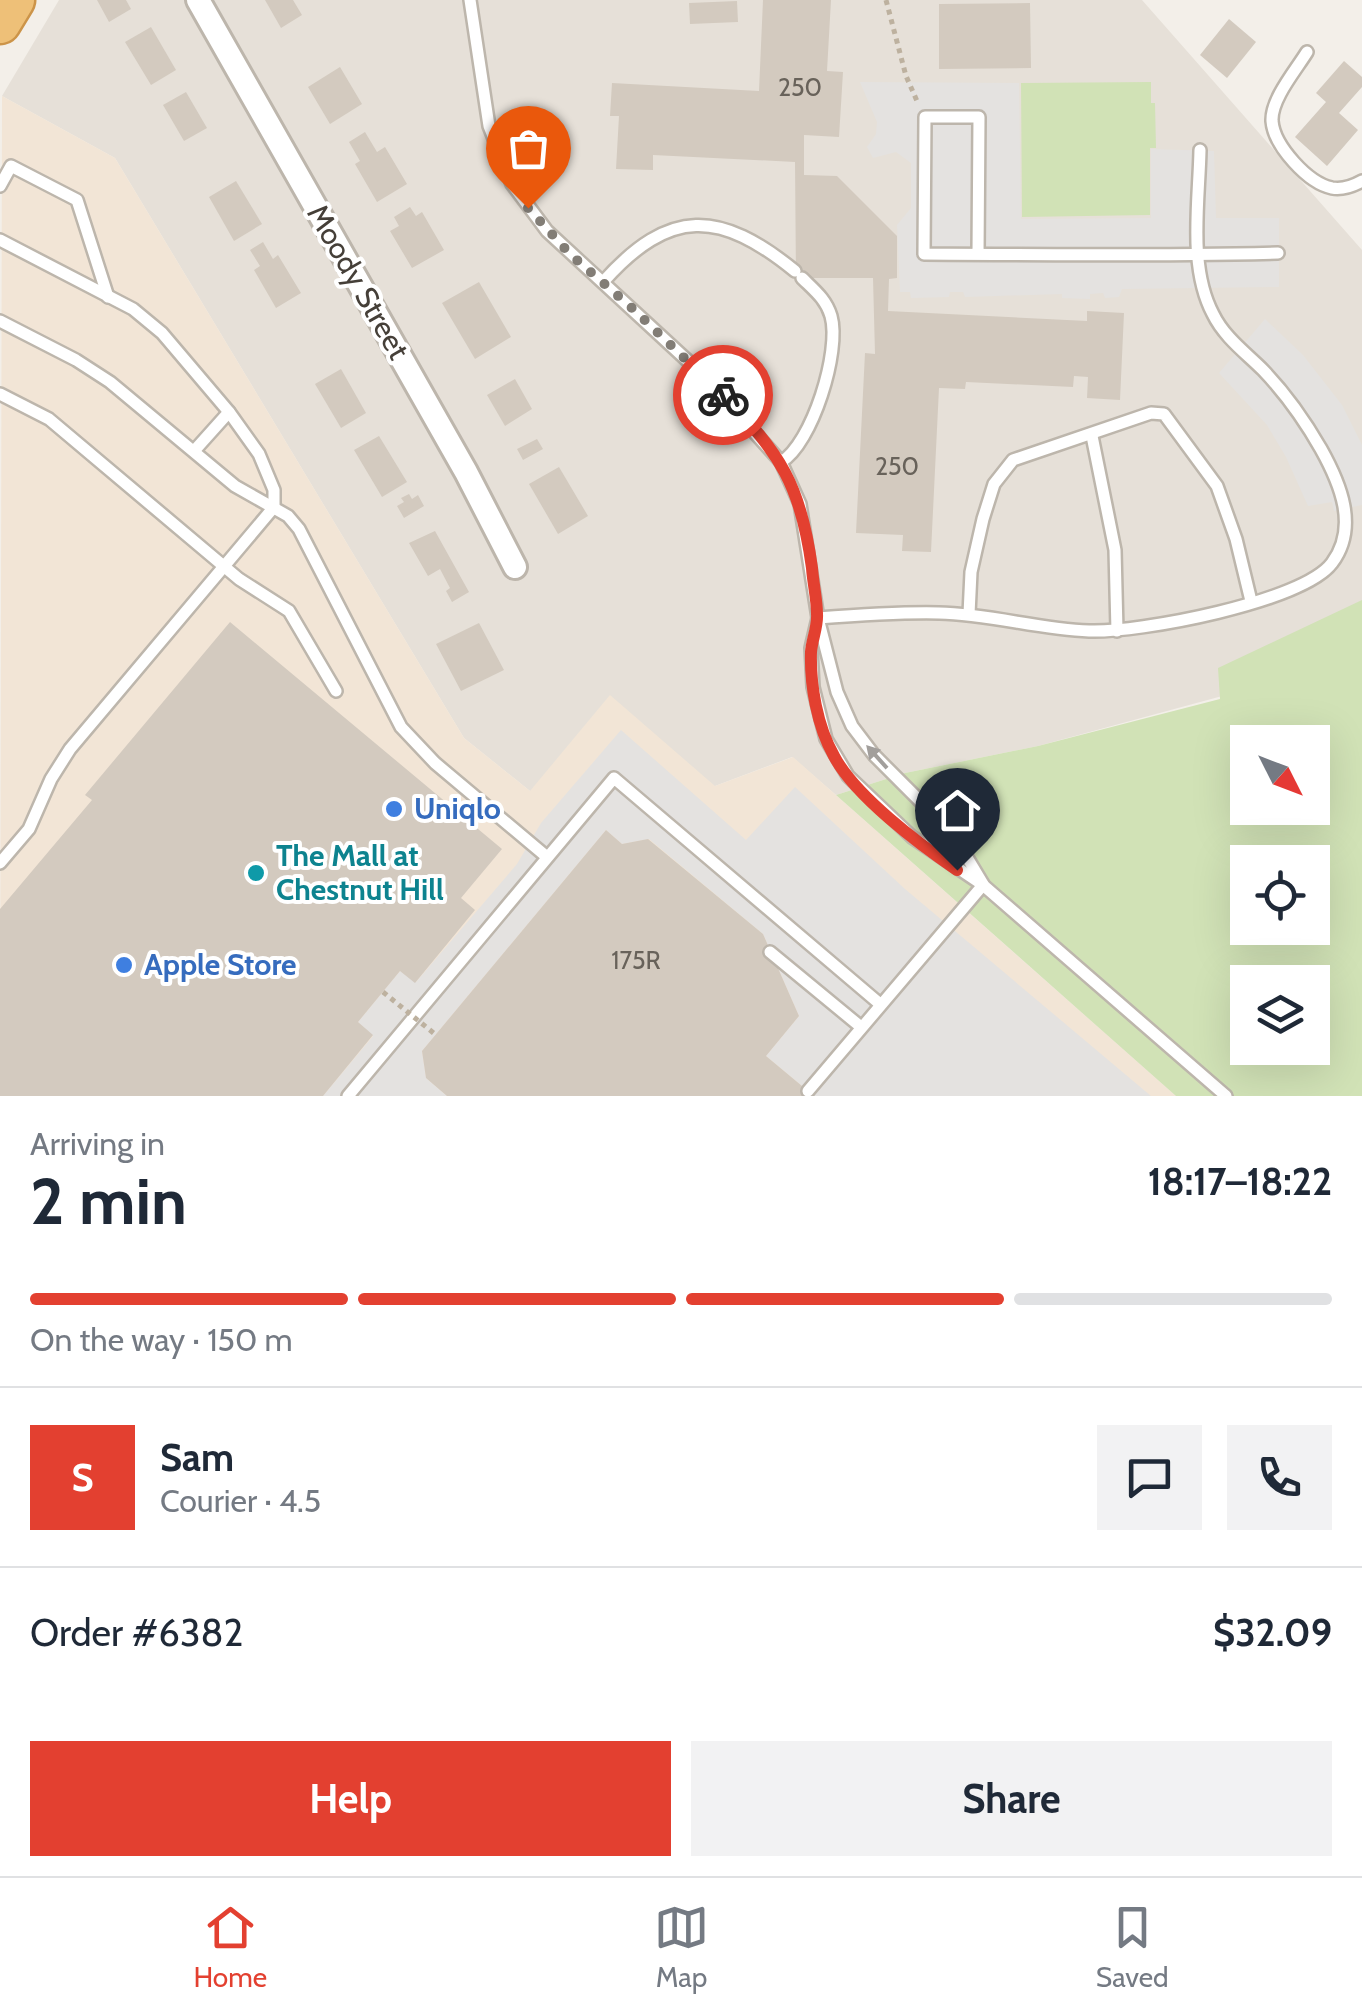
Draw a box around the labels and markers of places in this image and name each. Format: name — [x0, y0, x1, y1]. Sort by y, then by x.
pin — [486, 106, 571, 209]
pin — [915, 768, 1000, 871]
place label: Uniqlo — [414, 790, 501, 827]
marker: Uniqlo — [383, 798, 405, 820]
place label: The Mall at Chestnut Hill — [276, 837, 444, 908]
marker: The Mall at Chestnut Hill — [245, 862, 267, 884]
place label: Apple Store — [144, 946, 297, 983]
marker: Apple Store — [113, 954, 135, 976]

